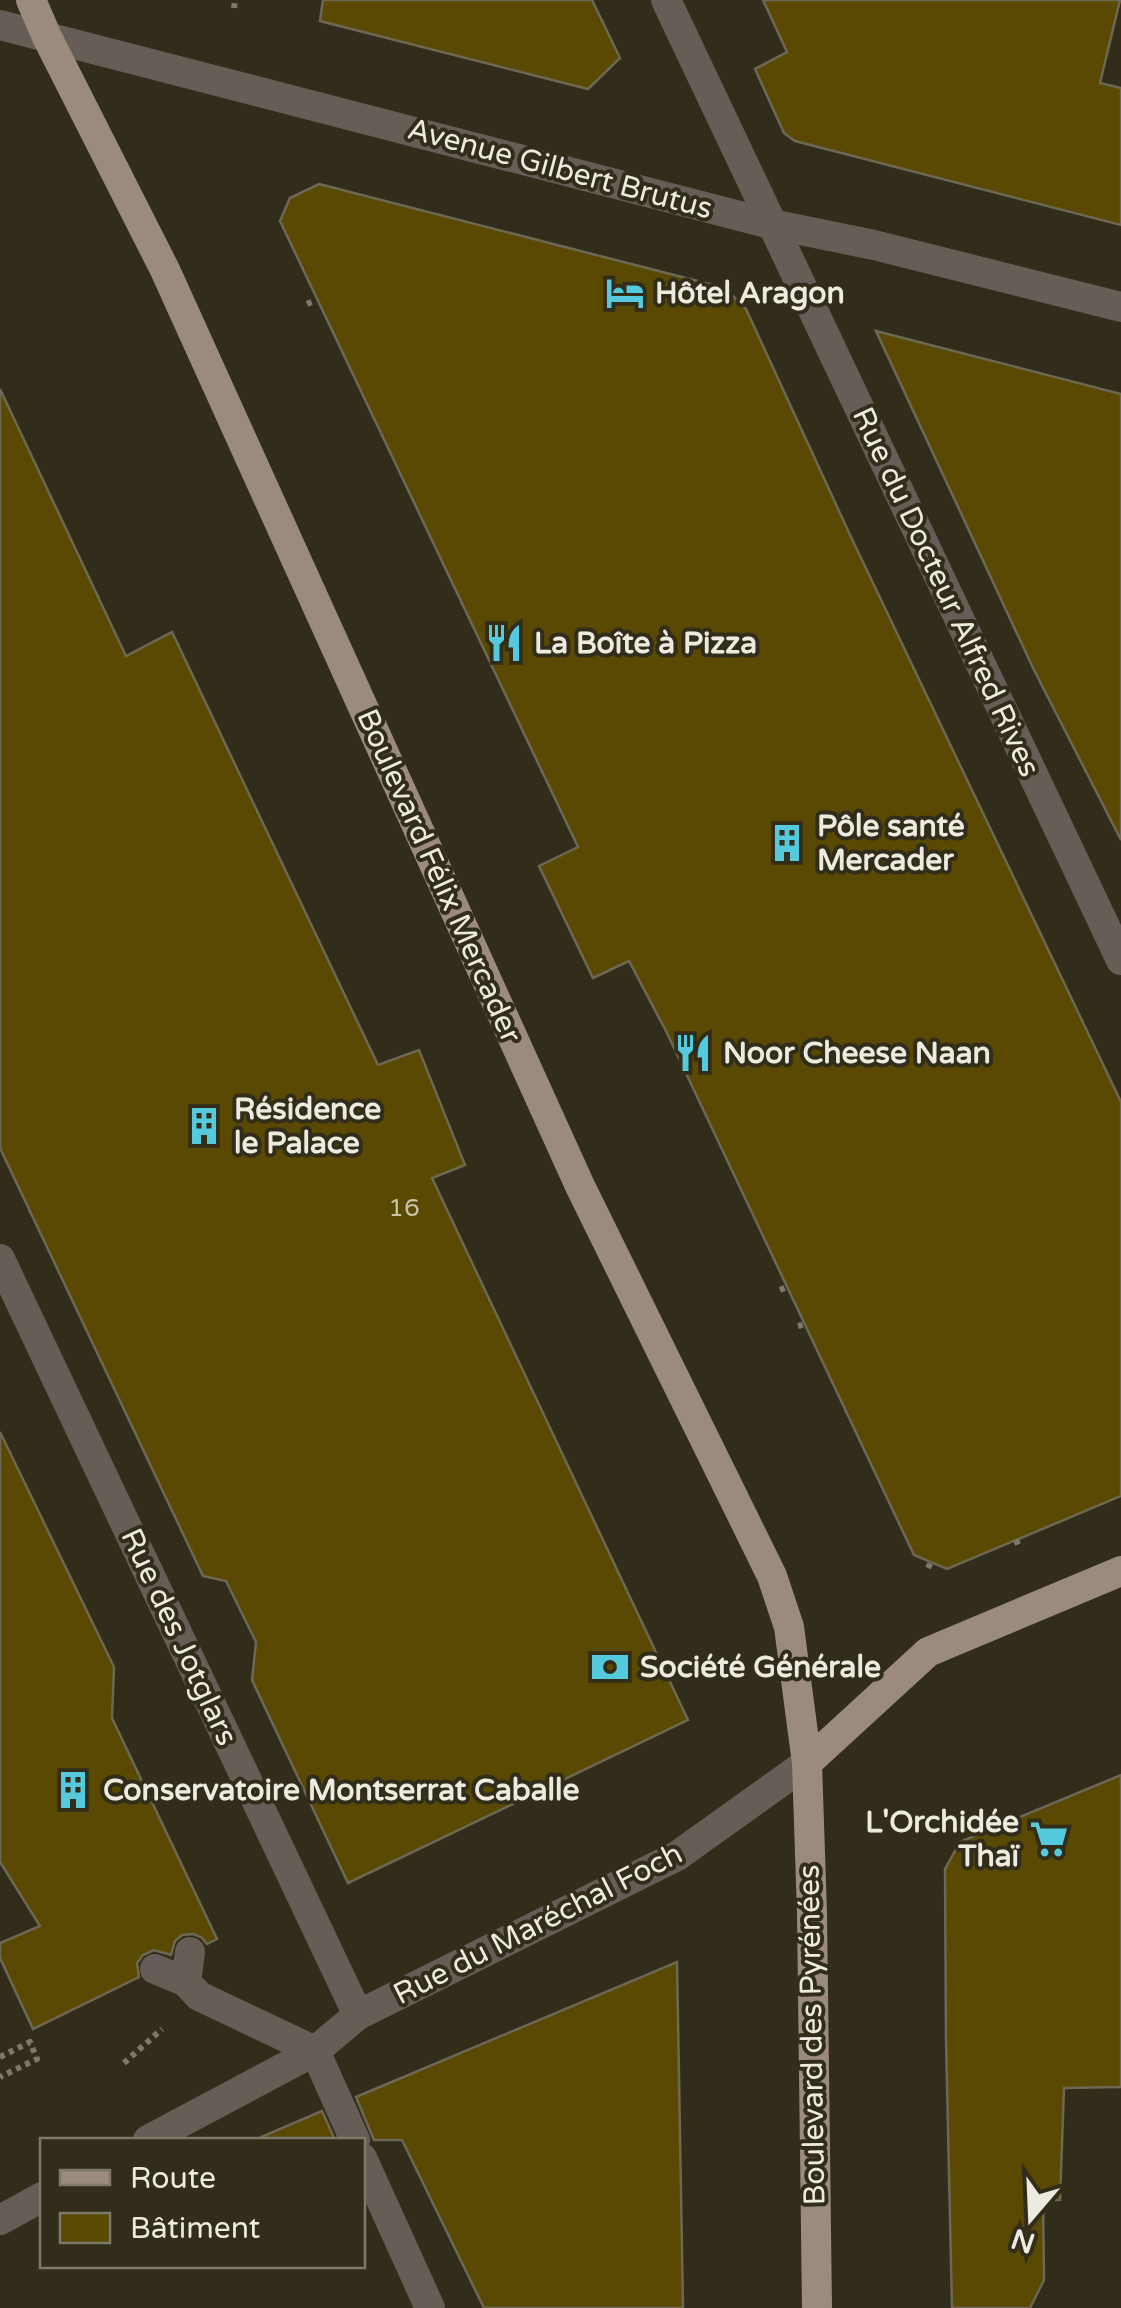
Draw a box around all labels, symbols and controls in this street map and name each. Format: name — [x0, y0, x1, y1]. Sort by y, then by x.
street label: Avenue Gilbert Brutus — [404, 111, 716, 227]
hotel icon: Hôtel Aragon — [604, 272, 646, 314]
place label: Hôtel Aragon — [655, 275, 845, 312]
street label: Rue du Docteur Alfred Rives — [844, 401, 1048, 783]
restaurant icon: La Boîte à Pizza — [483, 622, 525, 664]
place label: La Boîte à Pizza — [534, 625, 757, 662]
street label: Boulevard Félix Mercader — [349, 703, 530, 1049]
place label: Pôle santé Mercader — [817, 808, 965, 879]
building icon: Pôle santé Mercader — [766, 822, 808, 864]
restaurant icon: Noor Cheese Naan — [672, 1032, 714, 1074]
place label: Noor Cheese Naan — [723, 1035, 991, 1072]
place label: Résidence le Palace — [234, 1091, 381, 1162]
building icon: Résidence le Palace — [183, 1105, 225, 1147]
house number: 16 — [388, 1193, 420, 1223]
street label: Rue des Jotglars — [113, 1523, 245, 1751]
bank icon: Société Générale — [589, 1646, 631, 1688]
place label: Société Générale — [640, 1649, 881, 1686]
building icon: Conservatoire Montserrat Caballe — [52, 1769, 94, 1811]
place label: Conservatoire Montserrat Caballe — [103, 1772, 579, 1809]
place label: L'Orchidée Thaï — [865, 1804, 1021, 1875]
supermarket icon: L'Orchidée Thaï — [1028, 1818, 1070, 1860]
street label: Rue du Maréchal Foch — [387, 1835, 689, 2013]
street label: Boulevard des Pyrénées — [791, 1864, 833, 2206]
legend — [40, 2138, 365, 2268]
text: Route — [130, 2160, 216, 2197]
north arrow — [981, 2168, 1081, 2268]
text: Bâtiment — [130, 2210, 260, 2247]
text: N — [1007, 2221, 1039, 2260]

